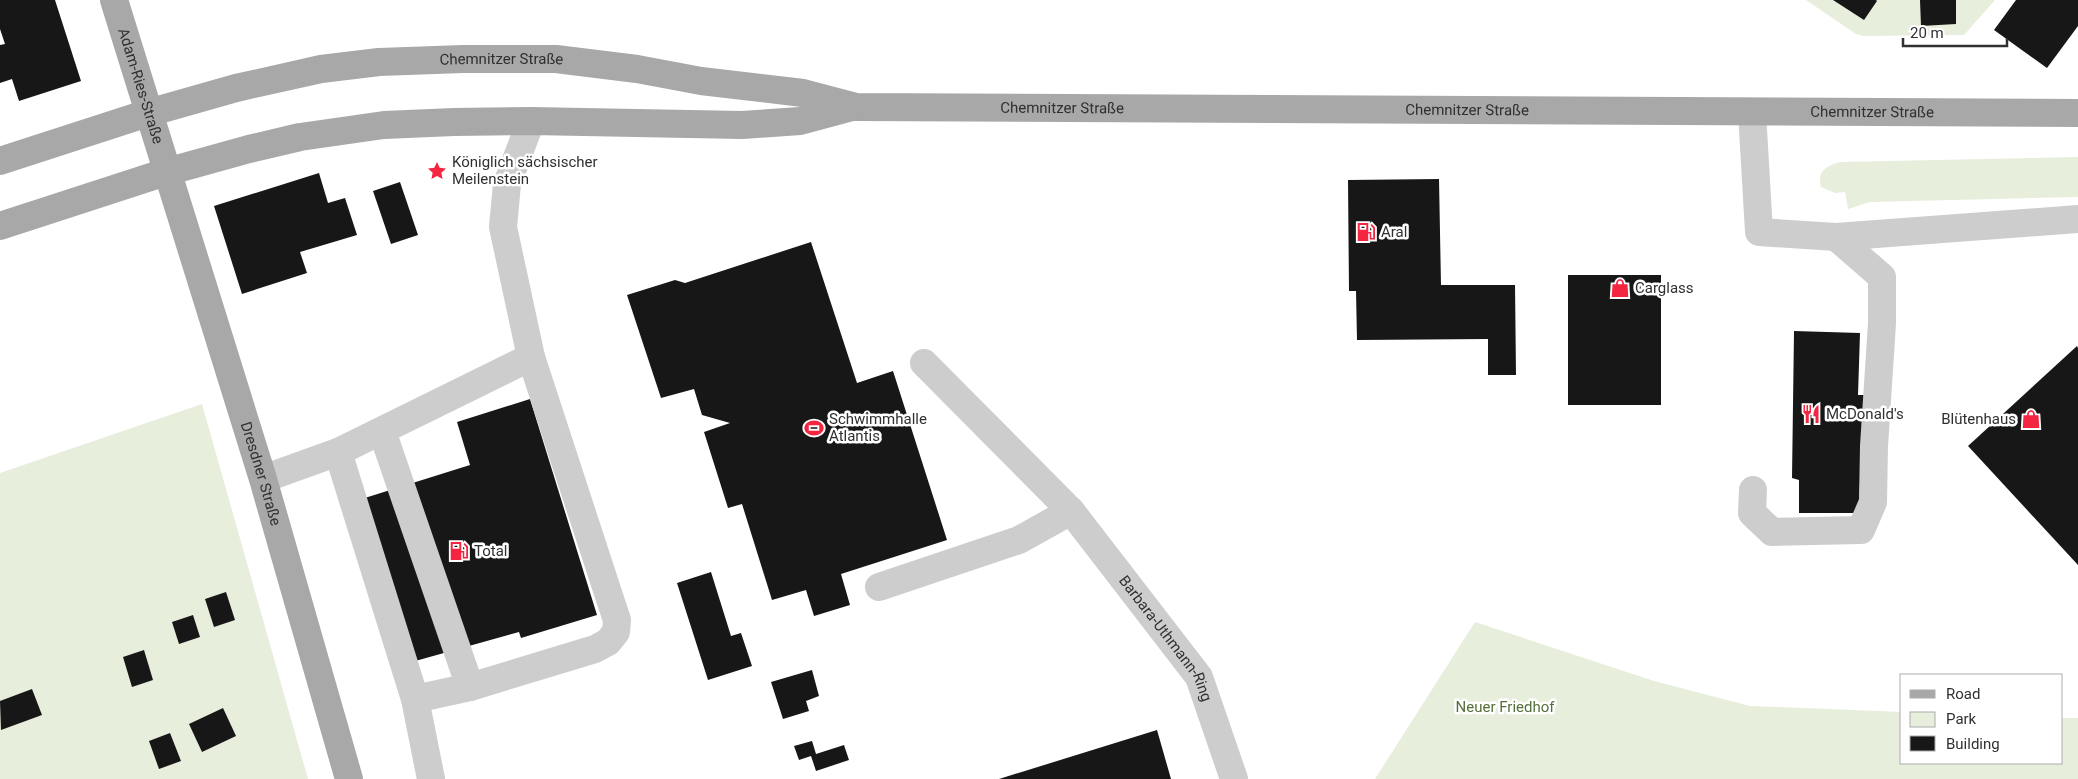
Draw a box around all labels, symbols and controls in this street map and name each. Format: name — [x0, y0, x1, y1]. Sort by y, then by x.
scale bar — [1903, 15, 2007, 47]
text: 20 m — [1910, 24, 1944, 42]
street label: Adam-Ries-Straße — [114, 26, 167, 146]
street label: Chemnitzer Straße — [439, 50, 564, 69]
street label: Chemnitzer Straße — [1000, 99, 1124, 117]
street label: Chemnitzer Straße — [1405, 101, 1529, 119]
street label: Chemnitzer Straße — [1810, 103, 1934, 121]
place label: Königlich sächsischer Meilenstein — [452, 153, 598, 188]
place icon: Königlich sächsischer Meilenstein — [426, 160, 448, 182]
fuel station icon: Aral — [1355, 221, 1377, 243]
place label: Aral — [1381, 223, 1407, 241]
shop icon: Carglass — [1609, 277, 1631, 299]
place label: Carglass — [1635, 279, 1694, 297]
restaurant icon: McDonald's — [1800, 403, 1822, 425]
place label: McDonald's — [1826, 405, 1904, 423]
shop icon: Blütenhaus — [2020, 408, 2042, 430]
place label: Schwimmhalle Atlantis — [829, 410, 927, 445]
place label: Blütenhaus — [1941, 410, 2016, 428]
sports icon: Schwimmhalle Atlantis — [803, 417, 825, 439]
street label: Dresdner Straße — [237, 419, 285, 528]
fuel station icon: Total — [448, 540, 470, 562]
place label: Total — [474, 542, 508, 560]
street label: Barbara-Uthmann-Ring — [1115, 572, 1216, 704]
legend — [1900, 674, 2063, 764]
text: Road — [1946, 685, 1980, 703]
park label: Neuer Friedhof — [1456, 698, 1555, 716]
text: Park — [1946, 710, 1977, 728]
text: Building — [1946, 735, 2000, 753]

